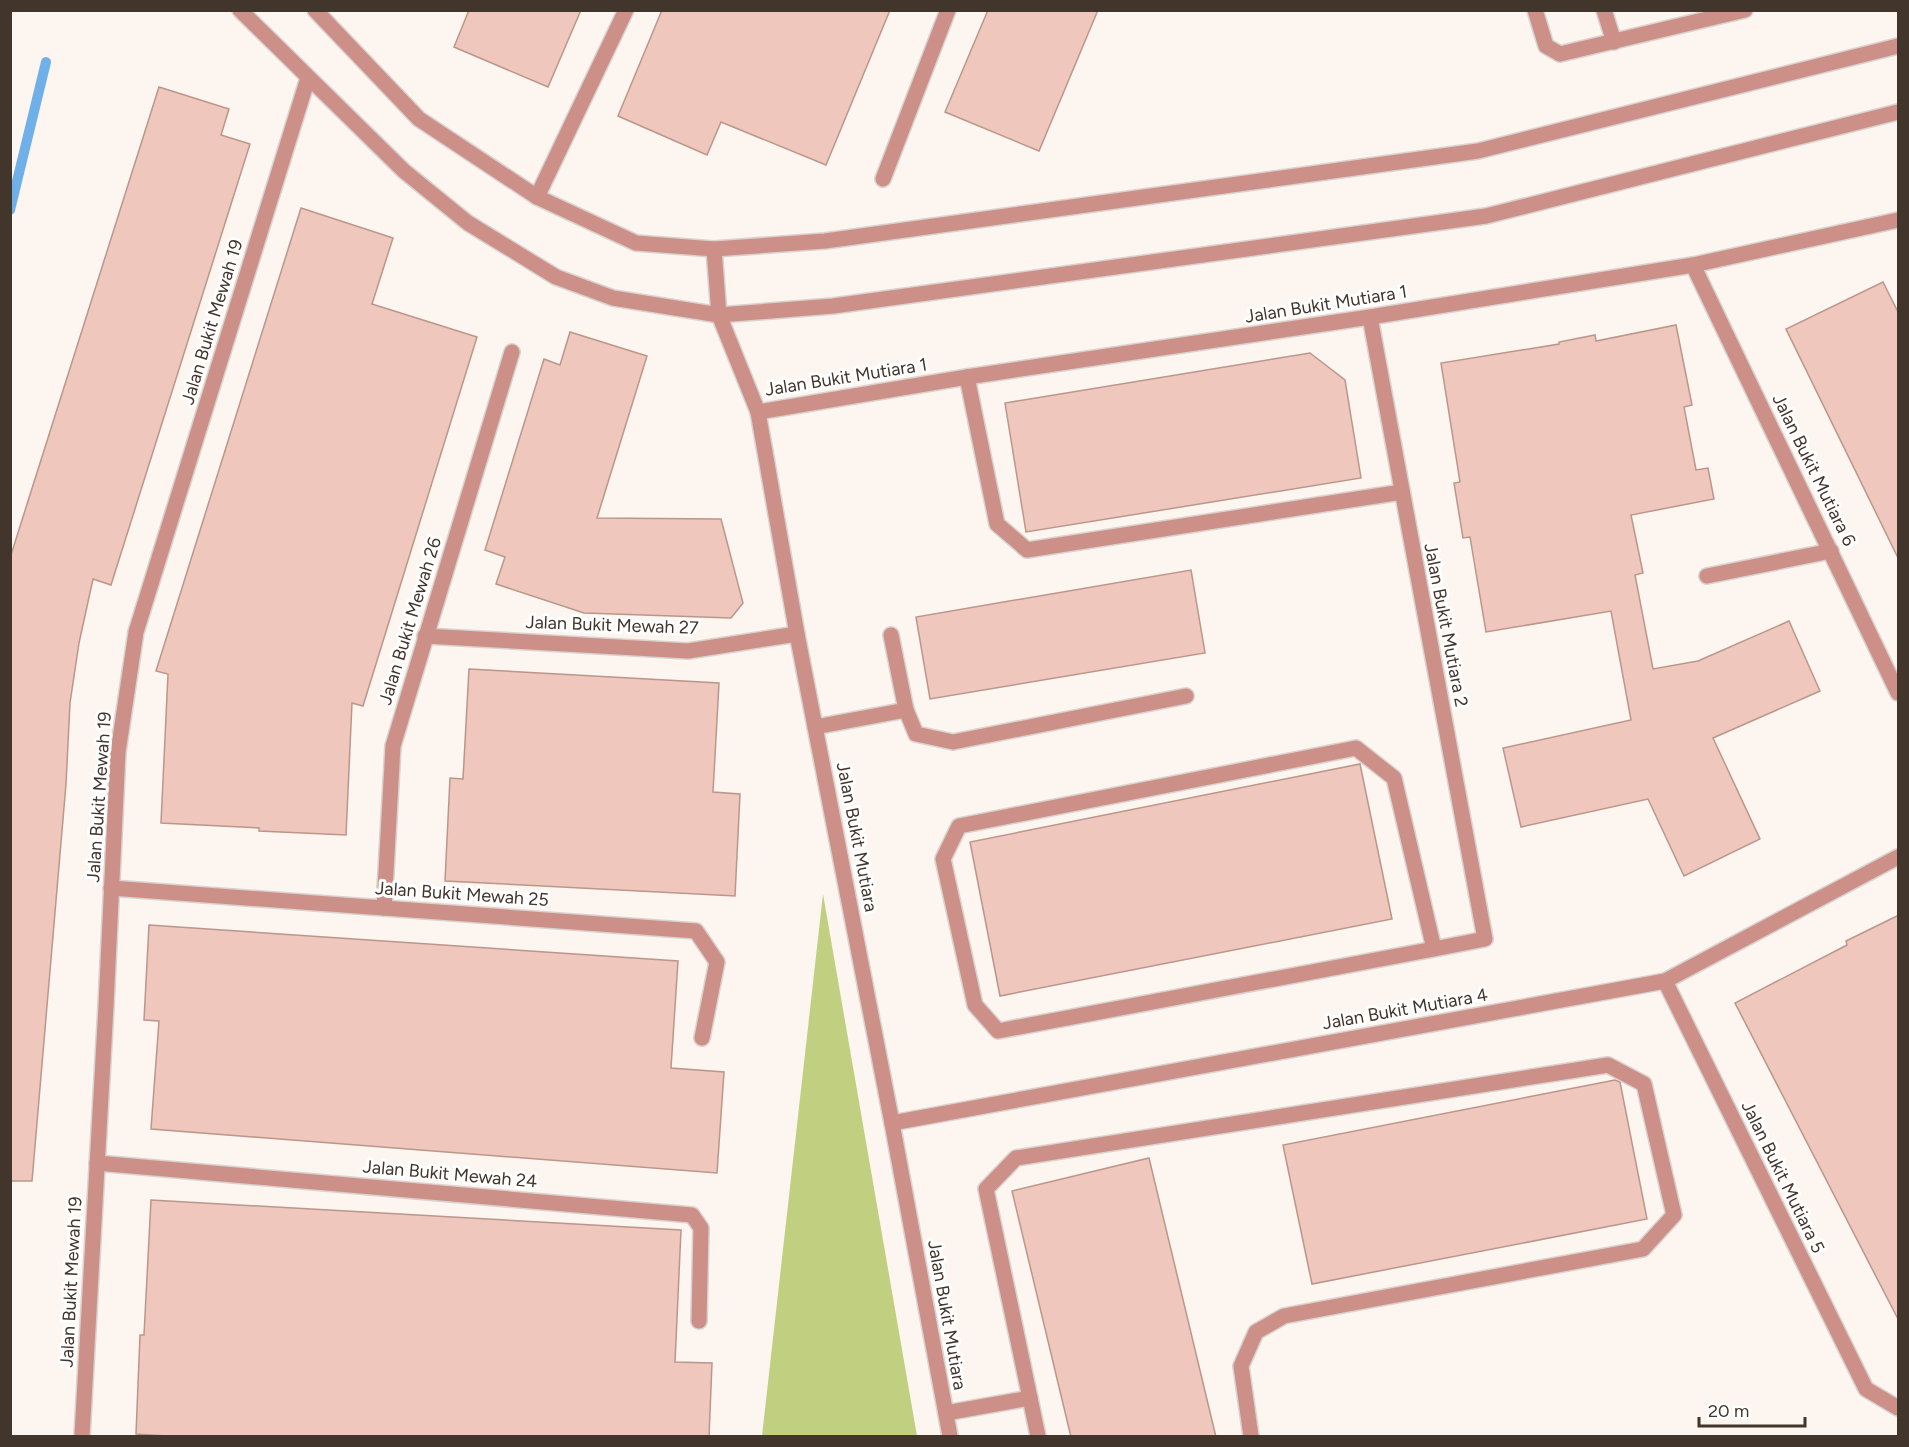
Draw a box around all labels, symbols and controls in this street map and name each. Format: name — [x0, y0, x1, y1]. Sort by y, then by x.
street label: Jalan Bukit Mewah 19 — [176, 237, 248, 407]
street label: Jalan Bukit Mutiara 1 — [1243, 280, 1409, 328]
street label: Jalan Bukit Mutiara 1 — [763, 353, 929, 401]
street label: Jalan Bukit Mutiara 6 — [1768, 390, 1860, 550]
street label: Jalan Bukit Mewah 26 — [374, 535, 446, 707]
street label: Jalan Bukit Mutiara 2 — [1419, 541, 1473, 709]
street label: Jalan Bukit Mewah 27 — [525, 611, 699, 639]
street label: Jalan Bukit Mewah 19 — [82, 711, 116, 883]
street label: Jalan Bukit Mutiara — [832, 760, 882, 914]
street label: Jalan Bukit Mewah 25 — [374, 877, 550, 911]
street label: Jalan Bukit Mutiara 4 — [1321, 984, 1489, 1034]
street label: Jalan Bukit Mutiara 5 — [1737, 1097, 1829, 1257]
street label: Jalan Bukit Mewah 24 — [362, 1155, 538, 1193]
street label: Jalan Bukit Mewah 19 — [56, 1196, 86, 1368]
street label: Jalan Bukit Mutiara — [923, 1238, 971, 1392]
scale bar — [1699, 1390, 1806, 1428]
text: 20 m — [1708, 1400, 1749, 1422]

